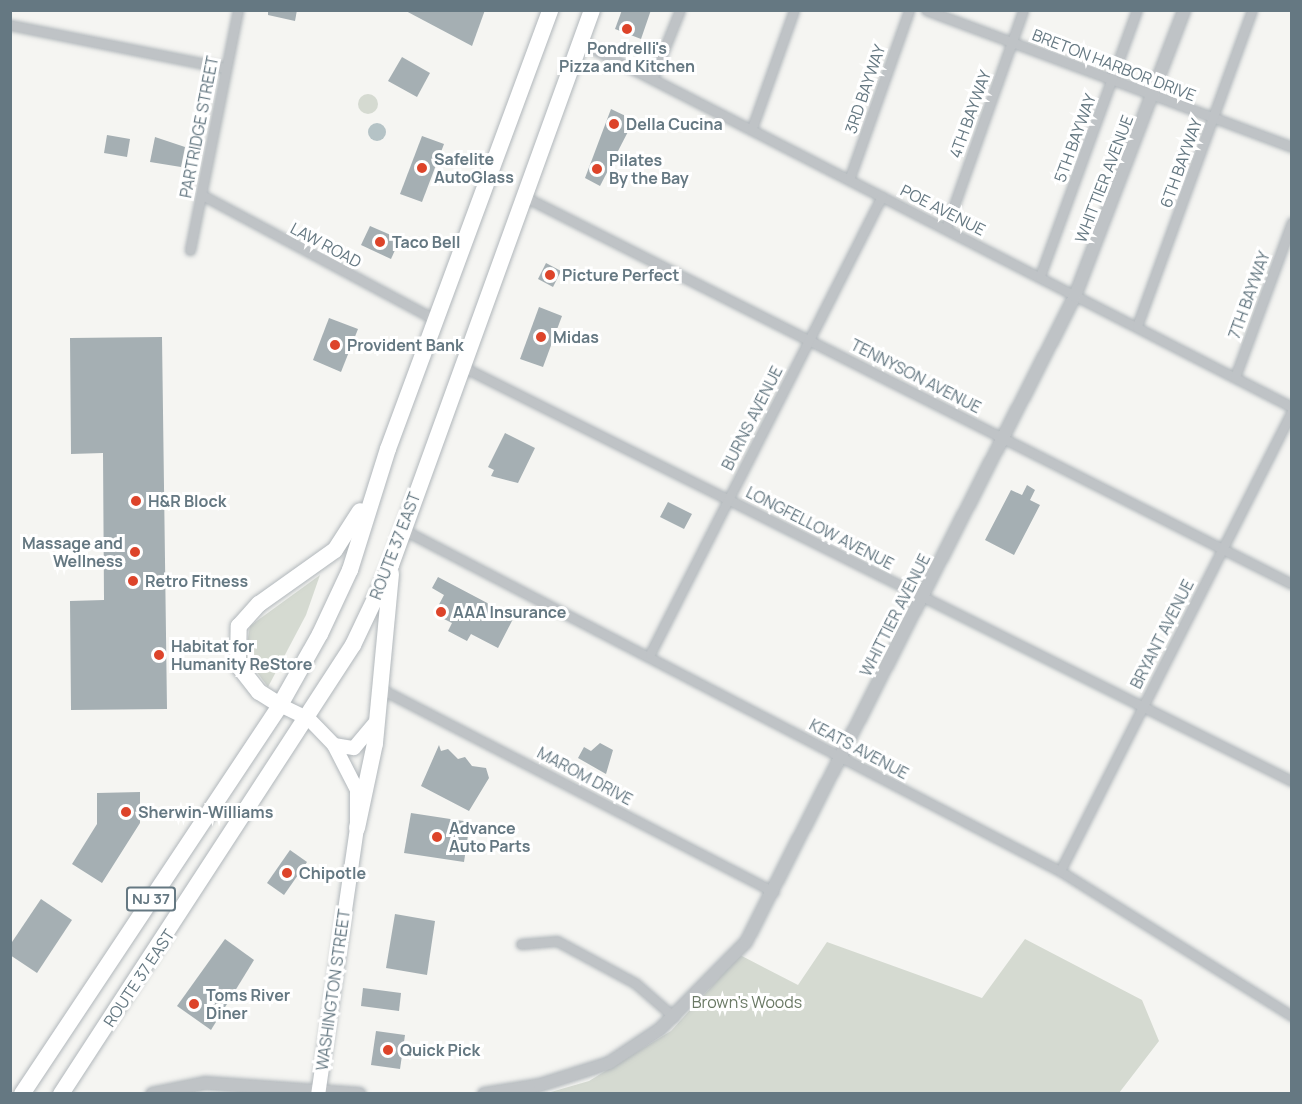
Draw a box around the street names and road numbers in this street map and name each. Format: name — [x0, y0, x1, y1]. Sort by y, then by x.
street label: BRETON HARBOR DRIVE — [1030, 25, 1198, 105]
street label: 3RD BAYWAY — [841, 42, 889, 136]
street label: PARTRIDGE STREET — [176, 54, 222, 200]
street label: 4TH BAYWAY — [945, 68, 995, 160]
street label: 5TH BAYWAY — [1050, 91, 1100, 185]
street label: WHITTIER AVENUE — [1071, 113, 1137, 245]
street label: 6TH BAYWAY — [1156, 116, 1206, 210]
street label: POE AVENUE — [897, 180, 989, 240]
street label: LAW ROAD — [287, 218, 365, 272]
street label: 7TH BAYWAY — [1224, 249, 1274, 341]
street label: TENNYSON AVENUE — [848, 335, 984, 417]
street label: BURNS AVENUE — [718, 363, 786, 473]
street label: LONGFELLOW AVENUE — [743, 482, 897, 574]
street label: ROUTE 37 EAST — [366, 490, 424, 602]
street label: WHITTIER AVENUE — [856, 551, 934, 679]
street label: BRYANT AVENUE — [1126, 576, 1198, 692]
street label: KEATS AVENUE — [806, 715, 912, 783]
street label: MAROM DRIVE — [534, 743, 636, 809]
road number: NJ 37 — [126, 887, 176, 911]
street label: WASHINGTON STREET — [312, 908, 354, 1072]
street label: ROUTE 37 EAST — [99, 926, 179, 1030]

